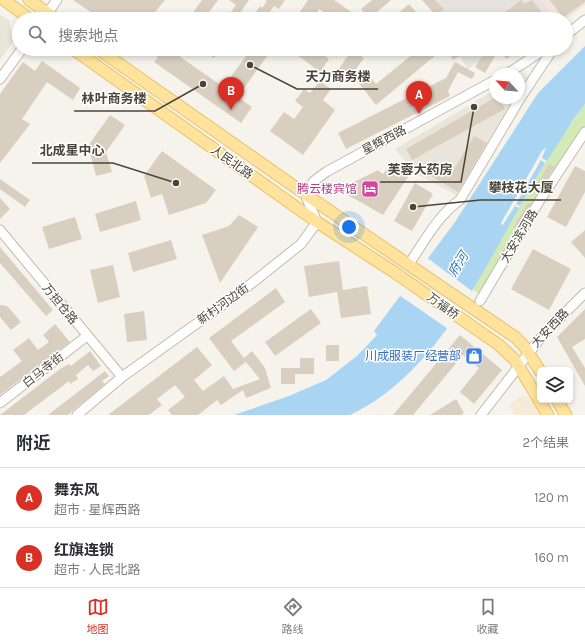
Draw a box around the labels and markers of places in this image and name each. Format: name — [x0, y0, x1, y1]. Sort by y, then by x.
callout: 天力商务楼 — [297, 64, 378, 89]
pin: B — [218, 77, 244, 110]
pin: A — [406, 81, 432, 114]
callout: 林叶商务楼 — [74, 86, 155, 111]
callout: 北成星中心 — [32, 138, 113, 163]
callout: 芙蓉大药房 — [380, 157, 461, 182]
callout: 攀枝花大厦 — [480, 175, 561, 200]
hotel icon: 腾云楼宾馆 — [360, 179, 380, 199]
place label: 腾云楼宾馆 — [297, 182, 357, 196]
shop icon: 川成服装厂经营部 — [464, 346, 484, 366]
place label: 川成服装厂经营部 — [365, 349, 461, 363]

